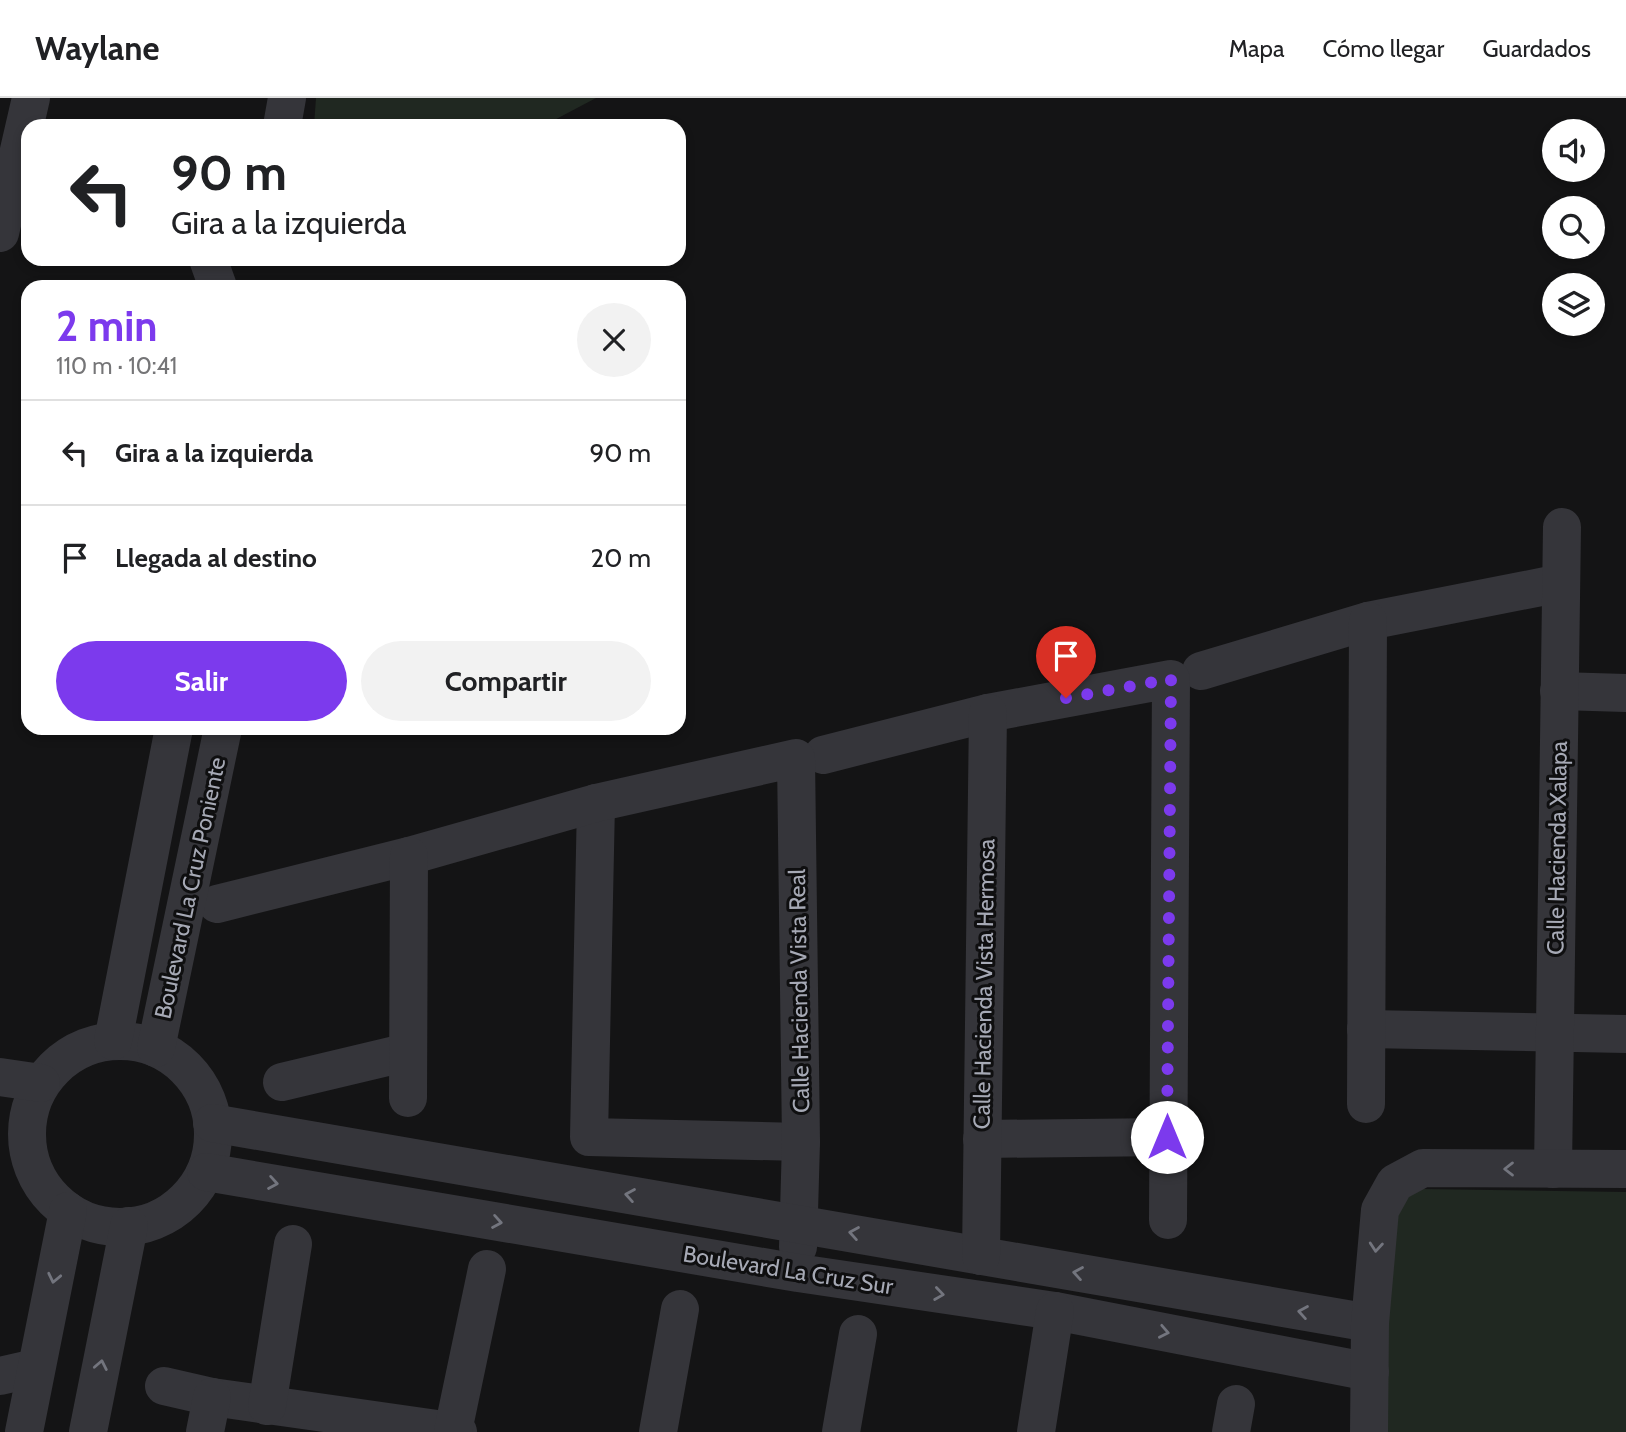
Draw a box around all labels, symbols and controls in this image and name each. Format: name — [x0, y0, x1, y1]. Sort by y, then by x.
text: Waylane — [35, 28, 159, 68]
text: Mapa — [1229, 34, 1285, 63]
text: Cómo llegar — [1323, 34, 1444, 63]
text: Guardados — [1482, 34, 1591, 63]
map controls — [1542, 119, 1605, 336]
button: sound — [1542, 119, 1605, 182]
text: 90 m — [171, 143, 287, 202]
icon: left — [56, 147, 147, 238]
button: search — [1542, 196, 1605, 259]
text: Gira a la izquierda — [171, 203, 406, 242]
button: layers — [1542, 273, 1605, 336]
text: 2 min — [56, 300, 157, 352]
button: close — [577, 303, 651, 377]
text: 110 m · 10:41 — [56, 352, 177, 380]
icon: left — [56, 434, 94, 472]
text: Gira a la izquierda — [115, 437, 313, 469]
text: 90 m — [589, 437, 651, 469]
icon: arrive — [56, 539, 94, 577]
text: Llegada al destino — [115, 542, 317, 574]
text: 20 m — [591, 542, 651, 574]
pin — [1036, 626, 1096, 698]
icon: arrive — [1047, 637, 1085, 675]
button: Salir — [56, 641, 347, 721]
button: Compartir — [361, 641, 651, 721]
street label: Calle Hacienda Xalapa — [1541, 741, 1573, 955]
street label: Boulevard La Cruz Poniente — [149, 754, 231, 1021]
street label: Calle Hacienda Vista Hermosa — [967, 838, 1001, 1130]
street label: Calle Hacienda Vista Real — [783, 868, 815, 1113]
position arrow — [1130, 1100, 1204, 1174]
one-way arrow — [1503, 1161, 1514, 1177]
one-way arrow — [267, 1175, 279, 1190]
one-way arrow — [624, 1188, 636, 1203]
one-way arrow — [491, 1213, 503, 1228]
one-way arrow — [848, 1227, 860, 1242]
street label: Boulevard La Cruz Sur — [681, 1240, 896, 1301]
one-way arrow — [1369, 1241, 1384, 1252]
one-way arrow — [1073, 1266, 1084, 1281]
one-way arrow — [48, 1272, 63, 1284]
one-way arrow — [934, 1286, 945, 1301]
one-way arrow — [1297, 1305, 1309, 1320]
one-way arrow — [1158, 1324, 1170, 1339]
one-way arrow — [93, 1359, 108, 1371]

